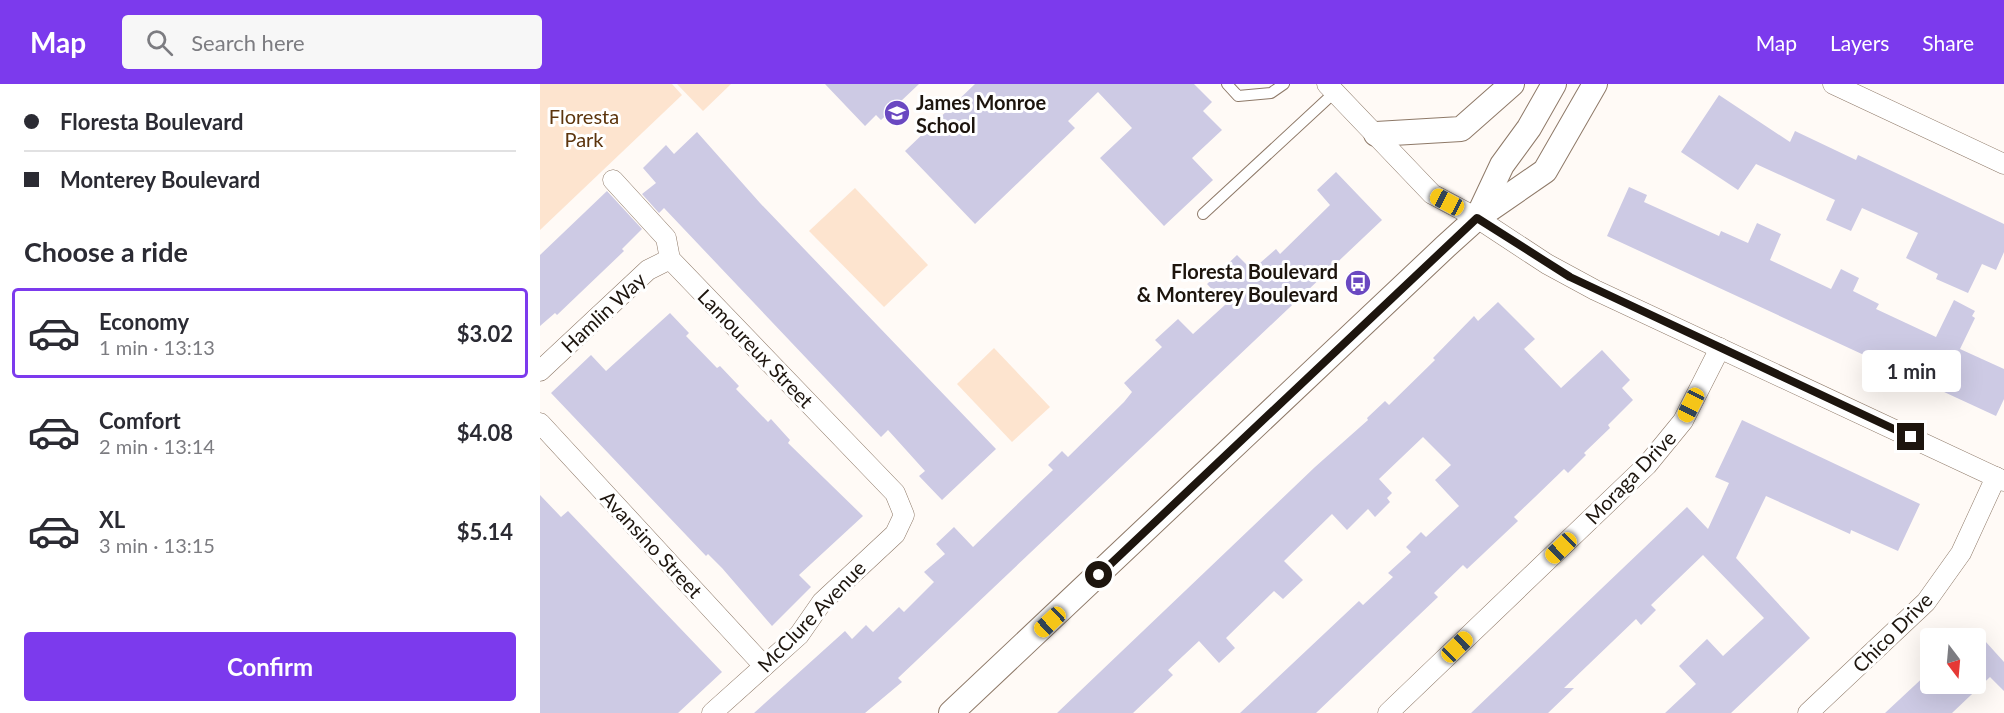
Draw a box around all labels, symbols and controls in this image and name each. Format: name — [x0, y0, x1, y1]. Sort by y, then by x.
search box — [122, 15, 542, 69]
text: Map — [30, 25, 86, 59]
icon: search — [143, 26, 176, 59]
text: Search here — [191, 29, 305, 56]
text: Map — [1756, 30, 1797, 55]
text: Layers — [1830, 30, 1889, 55]
text: Share — [1922, 30, 1974, 55]
place label: James Monroe School — [916, 90, 1046, 137]
school or university icon: James Monroe School — [882, 98, 912, 128]
park label: Floresta Park — [549, 104, 619, 151]
text: Floresta Boulevard — [60, 108, 244, 135]
text: Monterey Boulevard — [60, 166, 260, 193]
car — [1427, 186, 1467, 218]
text: Choose a ride — [24, 235, 188, 268]
place label: Floresta Boulevard & Monterey Boulevard — [1137, 259, 1338, 306]
street label: Hamlin Way — [556, 266, 651, 357]
bus stop icon: Floresta Boulevard & Monterey Boulevard — [1343, 268, 1373, 298]
street label: Lamoureux Street — [693, 284, 819, 412]
icon: car — [27, 306, 81, 360]
text: Economy — [99, 308, 189, 335]
text: $3.02 — [457, 320, 513, 347]
text: 1 min · 13:13 — [99, 335, 215, 359]
callout: 1 min — [1862, 350, 1960, 392]
text: 1 min — [1887, 359, 1936, 383]
car — [1675, 385, 1707, 425]
icon: car — [27, 405, 81, 459]
text: Comfort — [99, 407, 181, 434]
text: $4.08 — [457, 419, 513, 446]
route end — [1897, 423, 1924, 450]
street label: Moraga Drive — [1580, 426, 1680, 528]
text: 2 min · 13:14 — [99, 434, 215, 458]
street label: Avansino Street — [596, 485, 708, 603]
icon: car — [27, 504, 81, 558]
text: XL — [99, 506, 125, 533]
text: $5.14 — [457, 518, 513, 545]
car — [1542, 529, 1580, 567]
text: 3 min · 13:15 — [99, 533, 215, 557]
street label: McClure Avenue — [752, 556, 870, 676]
route start — [1085, 561, 1112, 588]
street label: Chico Drive — [1847, 587, 1937, 677]
car — [1031, 603, 1069, 641]
car — [1438, 628, 1476, 666]
north arrow — [1920, 628, 1986, 694]
map controls — [1920, 628, 1986, 694]
button: Confirm — [24, 632, 516, 701]

